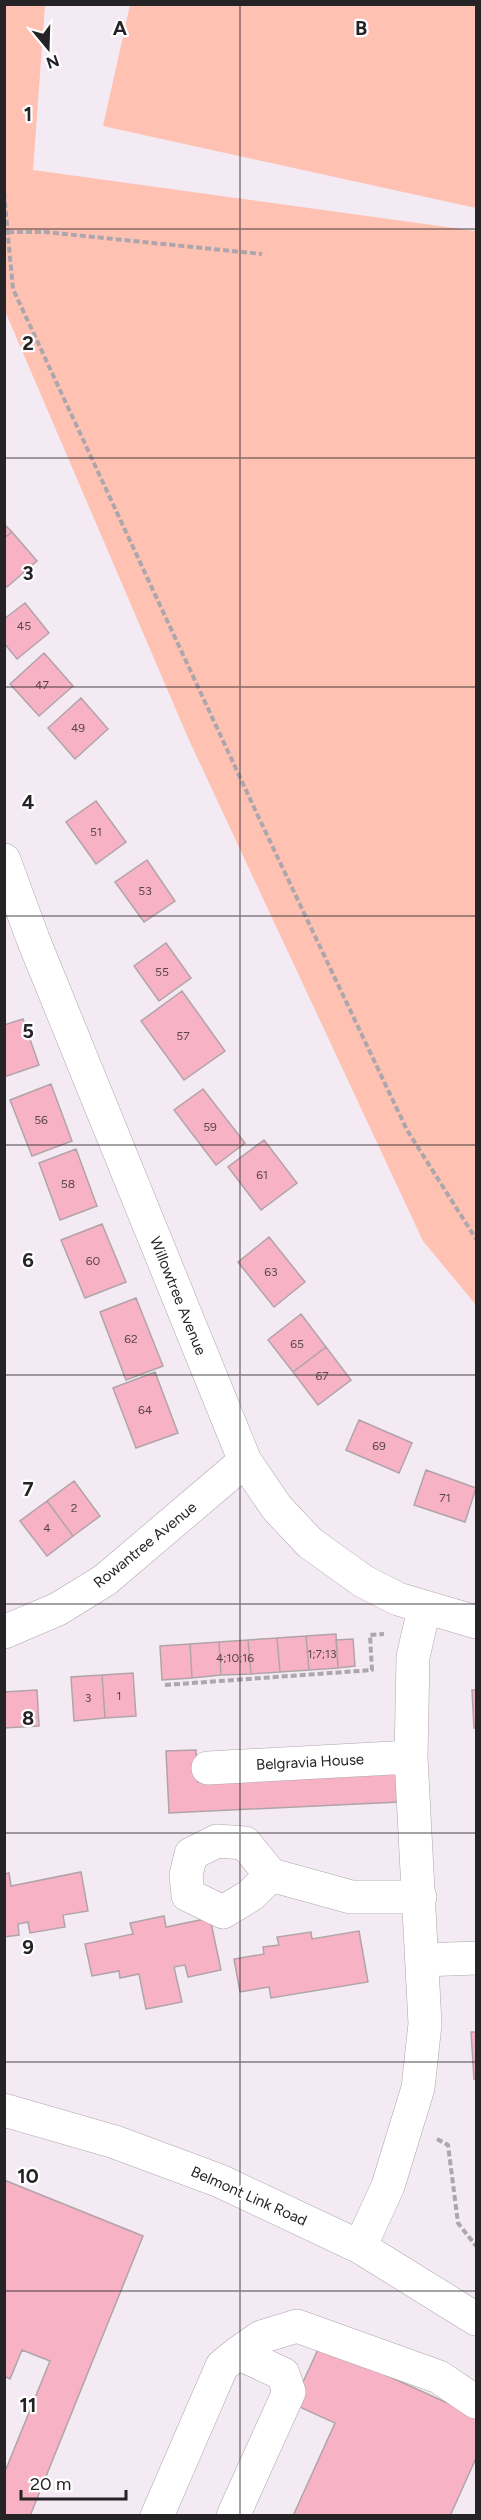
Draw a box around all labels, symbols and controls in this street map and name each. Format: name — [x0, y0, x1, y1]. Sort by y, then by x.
text: A — [113, 16, 128, 40]
text: B — [355, 16, 367, 40]
north arrow — [18, 18, 78, 78]
text: N — [44, 51, 62, 73]
text: 1 — [24, 102, 32, 126]
text: 2 — [22, 331, 34, 355]
text: 3 — [22, 561, 34, 585]
house number: 45 — [17, 619, 31, 633]
house number: 47 — [35, 678, 49, 692]
house number: 49 — [71, 721, 85, 735]
text: 4 — [22, 790, 35, 814]
house number: 51 — [90, 825, 102, 839]
house number: 53 — [138, 884, 152, 898]
house number: 55 — [155, 965, 169, 979]
text: 5 — [22, 1019, 34, 1043]
house number: 57 — [176, 1029, 190, 1043]
house number: 56 — [34, 1113, 48, 1127]
house number: 59 — [203, 1120, 217, 1134]
house number: 61 — [256, 1168, 268, 1182]
house number: 58 — [61, 1177, 75, 1191]
street label: Willowtree Avenue — [146, 1234, 210, 1358]
text: 6 — [22, 1248, 34, 1272]
house number: 60 — [86, 1254, 101, 1268]
house number: 63 — [264, 1265, 278, 1279]
house number: 62 — [124, 1332, 138, 1346]
house number: 65 — [290, 1337, 304, 1351]
house number: 67 — [315, 1369, 329, 1383]
house number: 64 — [138, 1403, 153, 1417]
house number: 69 — [372, 1439, 386, 1453]
text: 7 — [22, 1477, 34, 1501]
house number: 71 — [439, 1491, 451, 1505]
street label: Rowantree Avenue — [90, 1498, 200, 1592]
house number: 2 — [71, 1501, 77, 1515]
house number: 4 — [43, 1521, 51, 1535]
house number: 1;7;13 — [307, 1647, 337, 1661]
house number: 4;10;16 — [216, 1651, 254, 1665]
house number: 1 — [117, 1689, 121, 1703]
house number: 3 — [85, 1691, 91, 1705]
text: 8 — [22, 1706, 34, 1730]
street label: Belgravia House — [255, 1750, 365, 1774]
text: 9 — [22, 1935, 34, 1959]
street label: Belmont Link Road — [188, 2162, 310, 2230]
text: 10 — [17, 2164, 39, 2188]
text: 11 — [20, 2393, 36, 2417]
scale bar — [21, 2463, 126, 2501]
text: 20 m — [30, 2473, 71, 2495]

